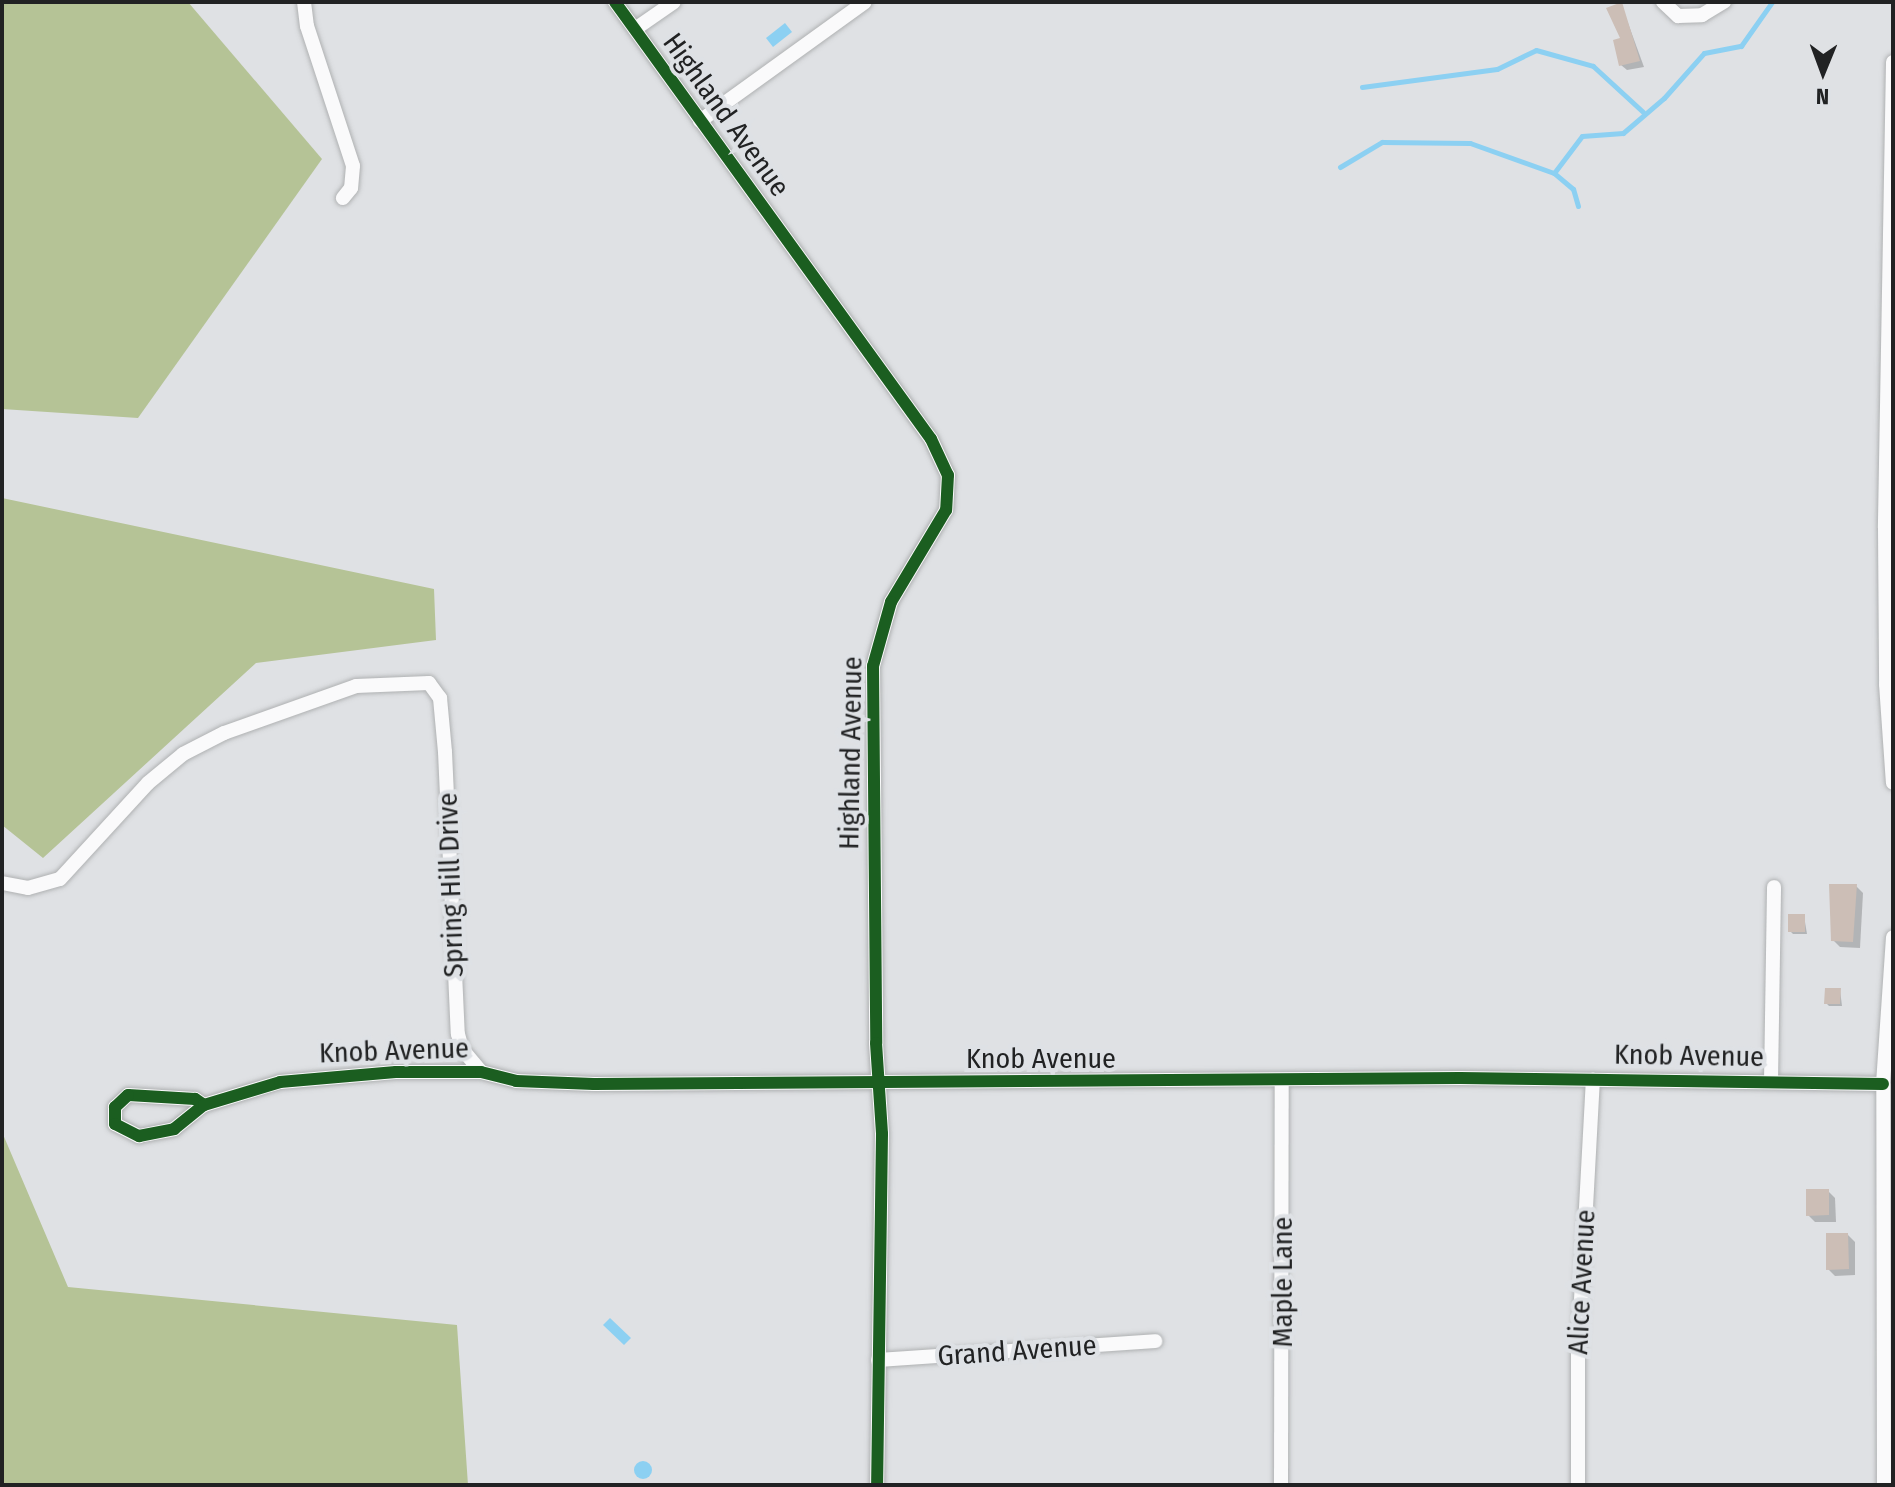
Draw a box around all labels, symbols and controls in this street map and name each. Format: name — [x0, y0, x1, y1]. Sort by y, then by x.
street label: Highland Avenue — [656, 27, 796, 203]
north arrow — [1783, 32, 1863, 112]
text: N — [1816, 83, 1829, 110]
street label: Highland Avenue — [833, 656, 869, 850]
street label: Spring Hill Drive — [431, 792, 471, 978]
street label: Knob Avenue — [319, 1032, 469, 1070]
street label: Knob Avenue — [1614, 1038, 1764, 1074]
street label: Knob Avenue — [966, 1042, 1116, 1076]
street label: Alice Avenue — [1561, 1209, 1603, 1355]
street label: Maple Lane — [1266, 1217, 1300, 1347]
street label: Grand Avenue — [936, 1329, 1098, 1373]

